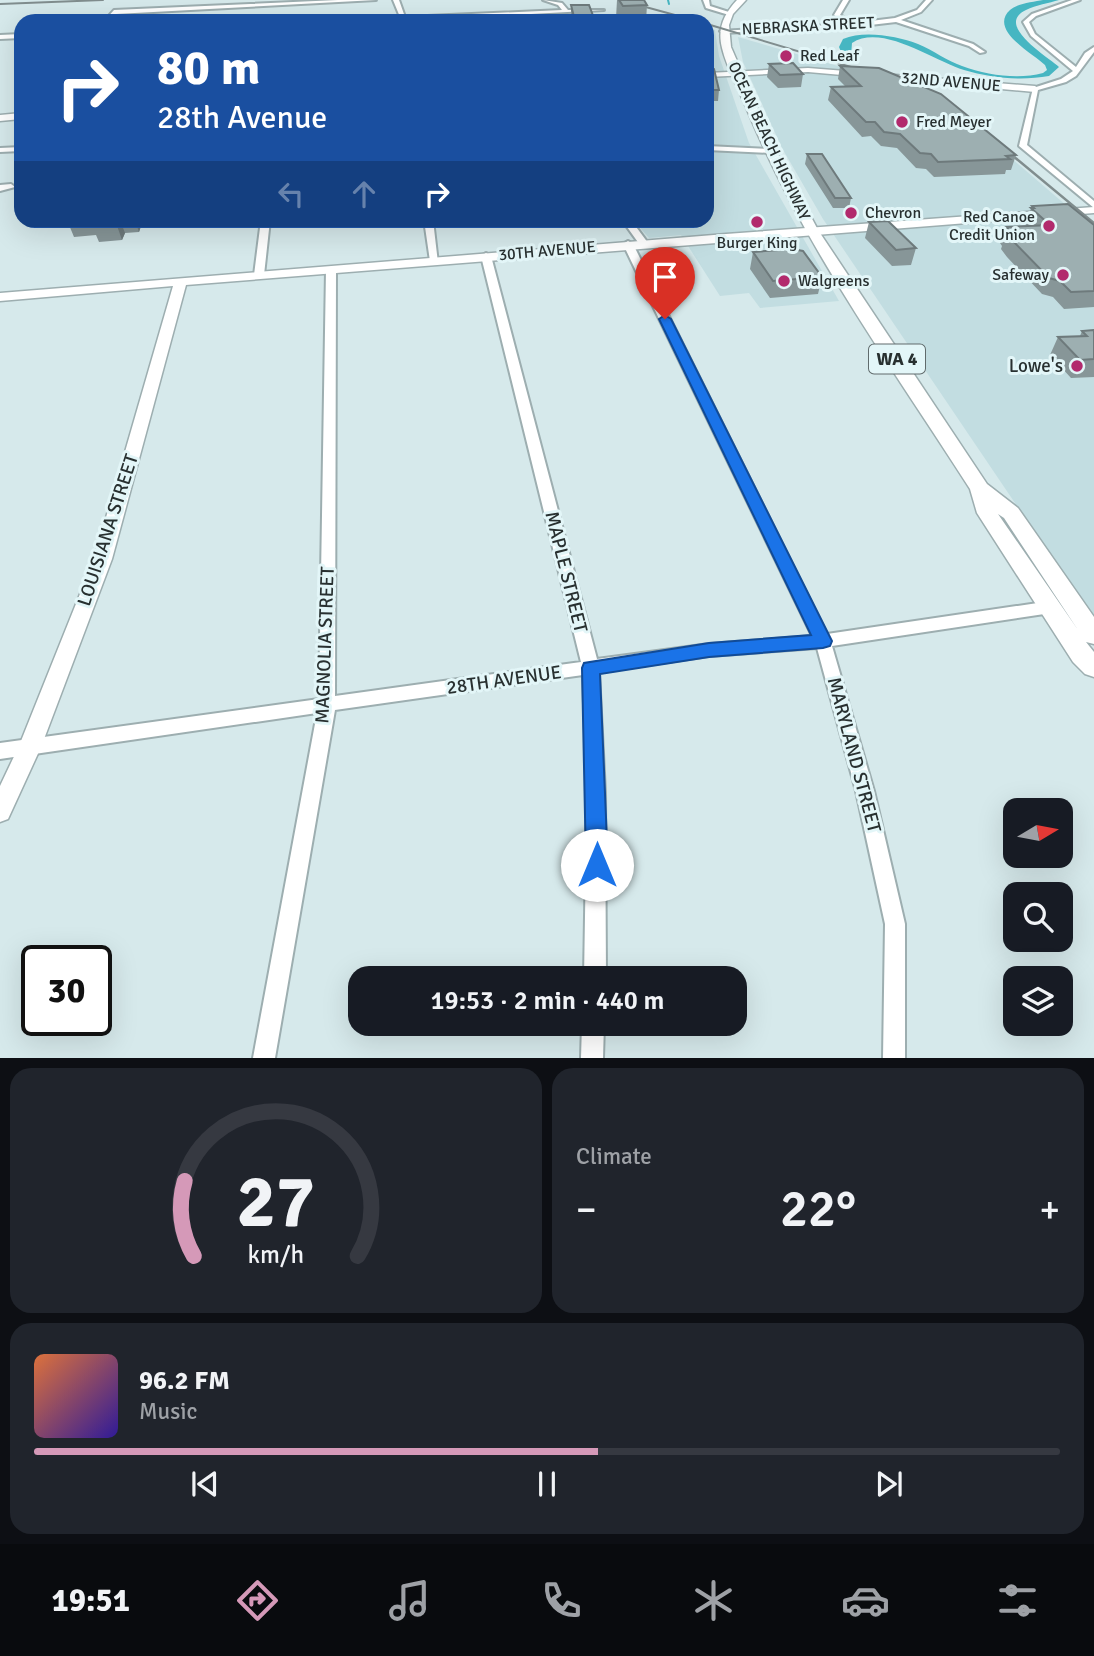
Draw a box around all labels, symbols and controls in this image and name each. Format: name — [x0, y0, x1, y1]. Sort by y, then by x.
street label: NEBRASKA STREET — [741, 13, 875, 39]
text: 80 m — [157, 38, 260, 98]
icon: right — [42, 42, 133, 133]
place label: Red Leaf — [800, 46, 859, 66]
marker: Red Leaf — [778, 48, 794, 64]
street label: OCEAN BEACH HIGHWAY — [723, 59, 815, 223]
street label: 32ND AVENUE — [900, 68, 1002, 96]
text: 28th Avenue — [157, 98, 327, 137]
place label: Fred Meyer — [916, 112, 992, 132]
marker: Fred Meyer — [894, 114, 910, 130]
icon: left — [272, 175, 310, 213]
icon: ahead — [345, 175, 383, 213]
icon: right — [418, 175, 456, 213]
place label: Chevron — [865, 203, 921, 223]
marker: Chevron — [843, 205, 859, 221]
place label: Red Canoe Credit Union — [949, 207, 1035, 245]
marker: Burger King — [749, 214, 765, 230]
marker: Red Canoe Credit Union — [1041, 218, 1057, 234]
place label: Burger King — [716, 233, 798, 253]
street label: 30TH AVENUE — [498, 237, 596, 265]
pin — [635, 247, 695, 319]
icon: arrive — [646, 258, 684, 296]
place label: Safeway — [992, 265, 1050, 285]
marker: Safeway — [1055, 267, 1071, 283]
place label: Walgreens — [798, 271, 870, 291]
marker: Walgreens — [776, 273, 792, 289]
road number: WA 4 — [869, 344, 925, 374]
place label: Lowe's — [1009, 354, 1063, 378]
marker: Lowe's — [1069, 358, 1085, 374]
street label: LOUISIANA STREET — [72, 450, 144, 609]
street label: MAPLE STREET — [539, 509, 593, 636]
street label: MAGNOLIA STREET — [310, 565, 340, 724]
street label: 28TH AVENUE — [445, 660, 563, 700]
street label: MARYLAND STREET — [822, 675, 886, 836]
north arrow — [1003, 798, 1073, 868]
map controls — [1003, 798, 1073, 1036]
position arrow — [560, 828, 634, 902]
button: search — [1003, 882, 1073, 952]
speed limit sign: 30 — [21, 945, 112, 1036]
button: layers — [1003, 966, 1073, 1036]
text: 19:53 · 2 min · 440 m — [431, 985, 664, 1017]
text: Climate — [576, 1142, 652, 1171]
text: 27 — [237, 1159, 315, 1248]
text: 22° — [780, 1177, 856, 1241]
text: − — [576, 1186, 597, 1233]
text: + — [1039, 1186, 1060, 1233]
text: km/h — [248, 1239, 304, 1270]
text: 96.2 FM — [139, 1365, 230, 1397]
text: Music — [139, 1397, 197, 1426]
icon: previous — [186, 1465, 224, 1503]
icon: pause — [528, 1465, 566, 1503]
icon: next — [870, 1465, 908, 1503]
icon: directions — [233, 1576, 282, 1625]
icon: music — [385, 1576, 434, 1625]
icon: phone — [537, 1576, 586, 1625]
icon: climate — [689, 1576, 738, 1625]
icon: car — [841, 1576, 890, 1625]
icon: filters — [993, 1576, 1042, 1625]
text: 19:51 — [52, 1581, 130, 1620]

